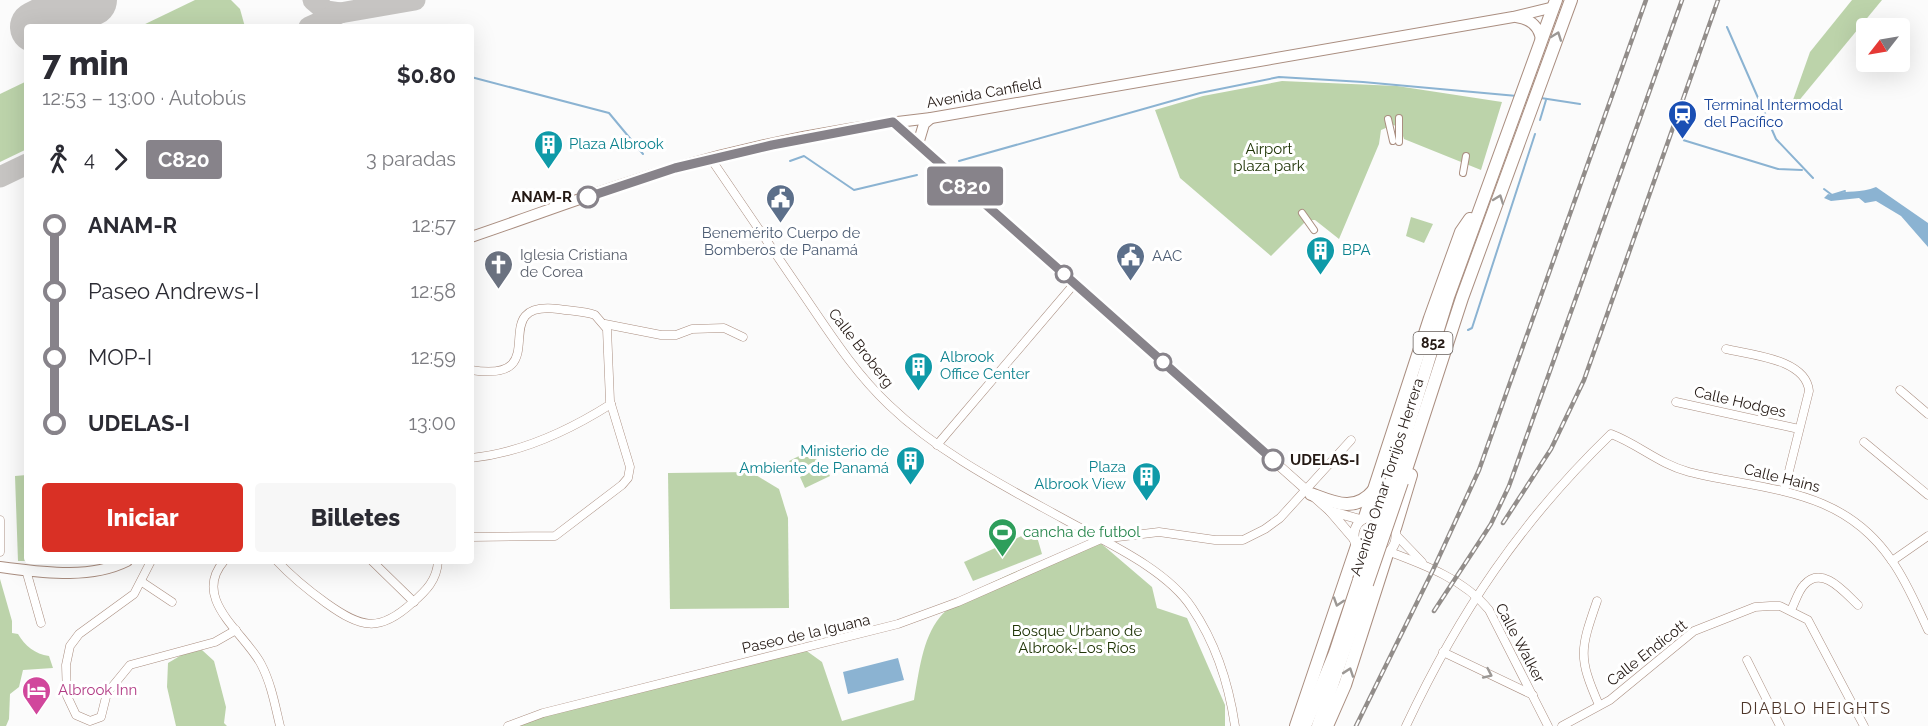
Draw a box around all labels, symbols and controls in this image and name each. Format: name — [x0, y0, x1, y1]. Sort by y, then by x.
north arrow — [1856, 18, 1910, 72]
map controls — [1856, 18, 1910, 72]
one-way arrow — [1550, 31, 1563, 42]
text: 7 min — [42, 44, 129, 83]
text: $0.80 — [397, 62, 456, 88]
street label: Avenida Canfield — [925, 74, 1043, 112]
text: 12:53 – 13:00 · Autobús — [42, 86, 246, 110]
place label: Terminal Intermodal del Pacífico — [1704, 96, 1844, 131]
station icon: Terminal Intermodal del Pacífico — [1667, 98, 1699, 140]
building icon: Plaza Albrook — [532, 128, 564, 170]
place label: Plaza Albrook — [569, 135, 664, 153]
park label: Airport plaza park — [1233, 140, 1305, 175]
icon: walk — [42, 143, 75, 176]
icon: forward — [104, 143, 137, 176]
text: 4 — [84, 147, 95, 171]
text: C820 — [158, 147, 210, 172]
text: 3 paradas — [366, 147, 456, 171]
line badge: C820 — [923, 166, 1007, 206]
text: C820 — [939, 174, 991, 199]
public building icon: Benemérito Cuerpo de Bomberos de Panamá — [765, 182, 797, 224]
marker: ANAM-R — [577, 186, 599, 208]
place label: ANAM-R — [511, 188, 572, 206]
one-way arrow — [1491, 194, 1504, 205]
text: ANAM-R — [88, 212, 177, 238]
text: 12:57 — [412, 213, 456, 237]
place label: Benemérito Cuerpo de Bomberos de Panamá — [702, 224, 860, 259]
building icon: BPA — [1305, 234, 1337, 276]
public building icon: AAC — [1115, 240, 1147, 282]
place label: BPA — [1342, 241, 1371, 259]
place label: Iglesia Cristiana de Corea — [520, 246, 628, 281]
place label: AAC — [1152, 247, 1182, 265]
church icon: Iglesia Cristiana de Corea — [483, 248, 515, 290]
unlabelled marker — [1055, 265, 1073, 283]
text: Paseo Andrews-I — [88, 278, 259, 304]
text: 12:58 — [411, 279, 456, 303]
street label: Calle Broberg — [824, 305, 898, 391]
road number: 852 — [1414, 332, 1452, 354]
text: MOP-I — [88, 344, 152, 370]
text: 12:59 — [411, 345, 456, 369]
place label: Albrook Office Center — [940, 348, 1031, 383]
building icon: Albrook Office Center — [903, 350, 935, 392]
unlabelled marker — [1154, 353, 1172, 371]
street label: Avenida Omar Torrijos Herrera — [1346, 376, 1428, 578]
street label: Calle Hodges — [1692, 383, 1788, 421]
text: UDELAS-I — [88, 410, 190, 436]
text: 13:00 — [409, 411, 456, 435]
place label: Ministerio de Ambiente de Panamá — [739, 442, 889, 477]
building icon: Ministerio de Ambiente de Panamá — [894, 444, 926, 486]
marker: UDELAS-I — [1262, 449, 1284, 471]
place label: UDELAS-I — [1290, 451, 1359, 469]
place label: Plaza Albrook View — [1034, 458, 1126, 493]
building icon: Plaza Albrook View — [1131, 460, 1163, 502]
street label: Calle Hains — [1742, 460, 1822, 496]
button: Iniciar — [42, 483, 243, 552]
button: Billetes — [255, 483, 456, 552]
sports icon: cancha de futbol — [986, 516, 1018, 558]
place label: cancha de futbol — [1023, 523, 1141, 541]
one-way arrow — [1333, 596, 1346, 607]
street label: Calle Walker — [1492, 600, 1549, 686]
street label: Paseo de la Iguana — [740, 610, 872, 658]
street label: Calle Endicott — [1603, 616, 1691, 690]
park label: Bosque Urbano de Albrook-Los Ríos — [1012, 622, 1142, 657]
one-way arrow — [1342, 667, 1355, 678]
one-way arrow — [1481, 667, 1492, 679]
hotel icon: Albrook Inn — [21, 674, 53, 716]
place label: Albrook Inn — [58, 681, 137, 699]
district label: DIABLO HEIGHTS — [1740, 699, 1892, 718]

